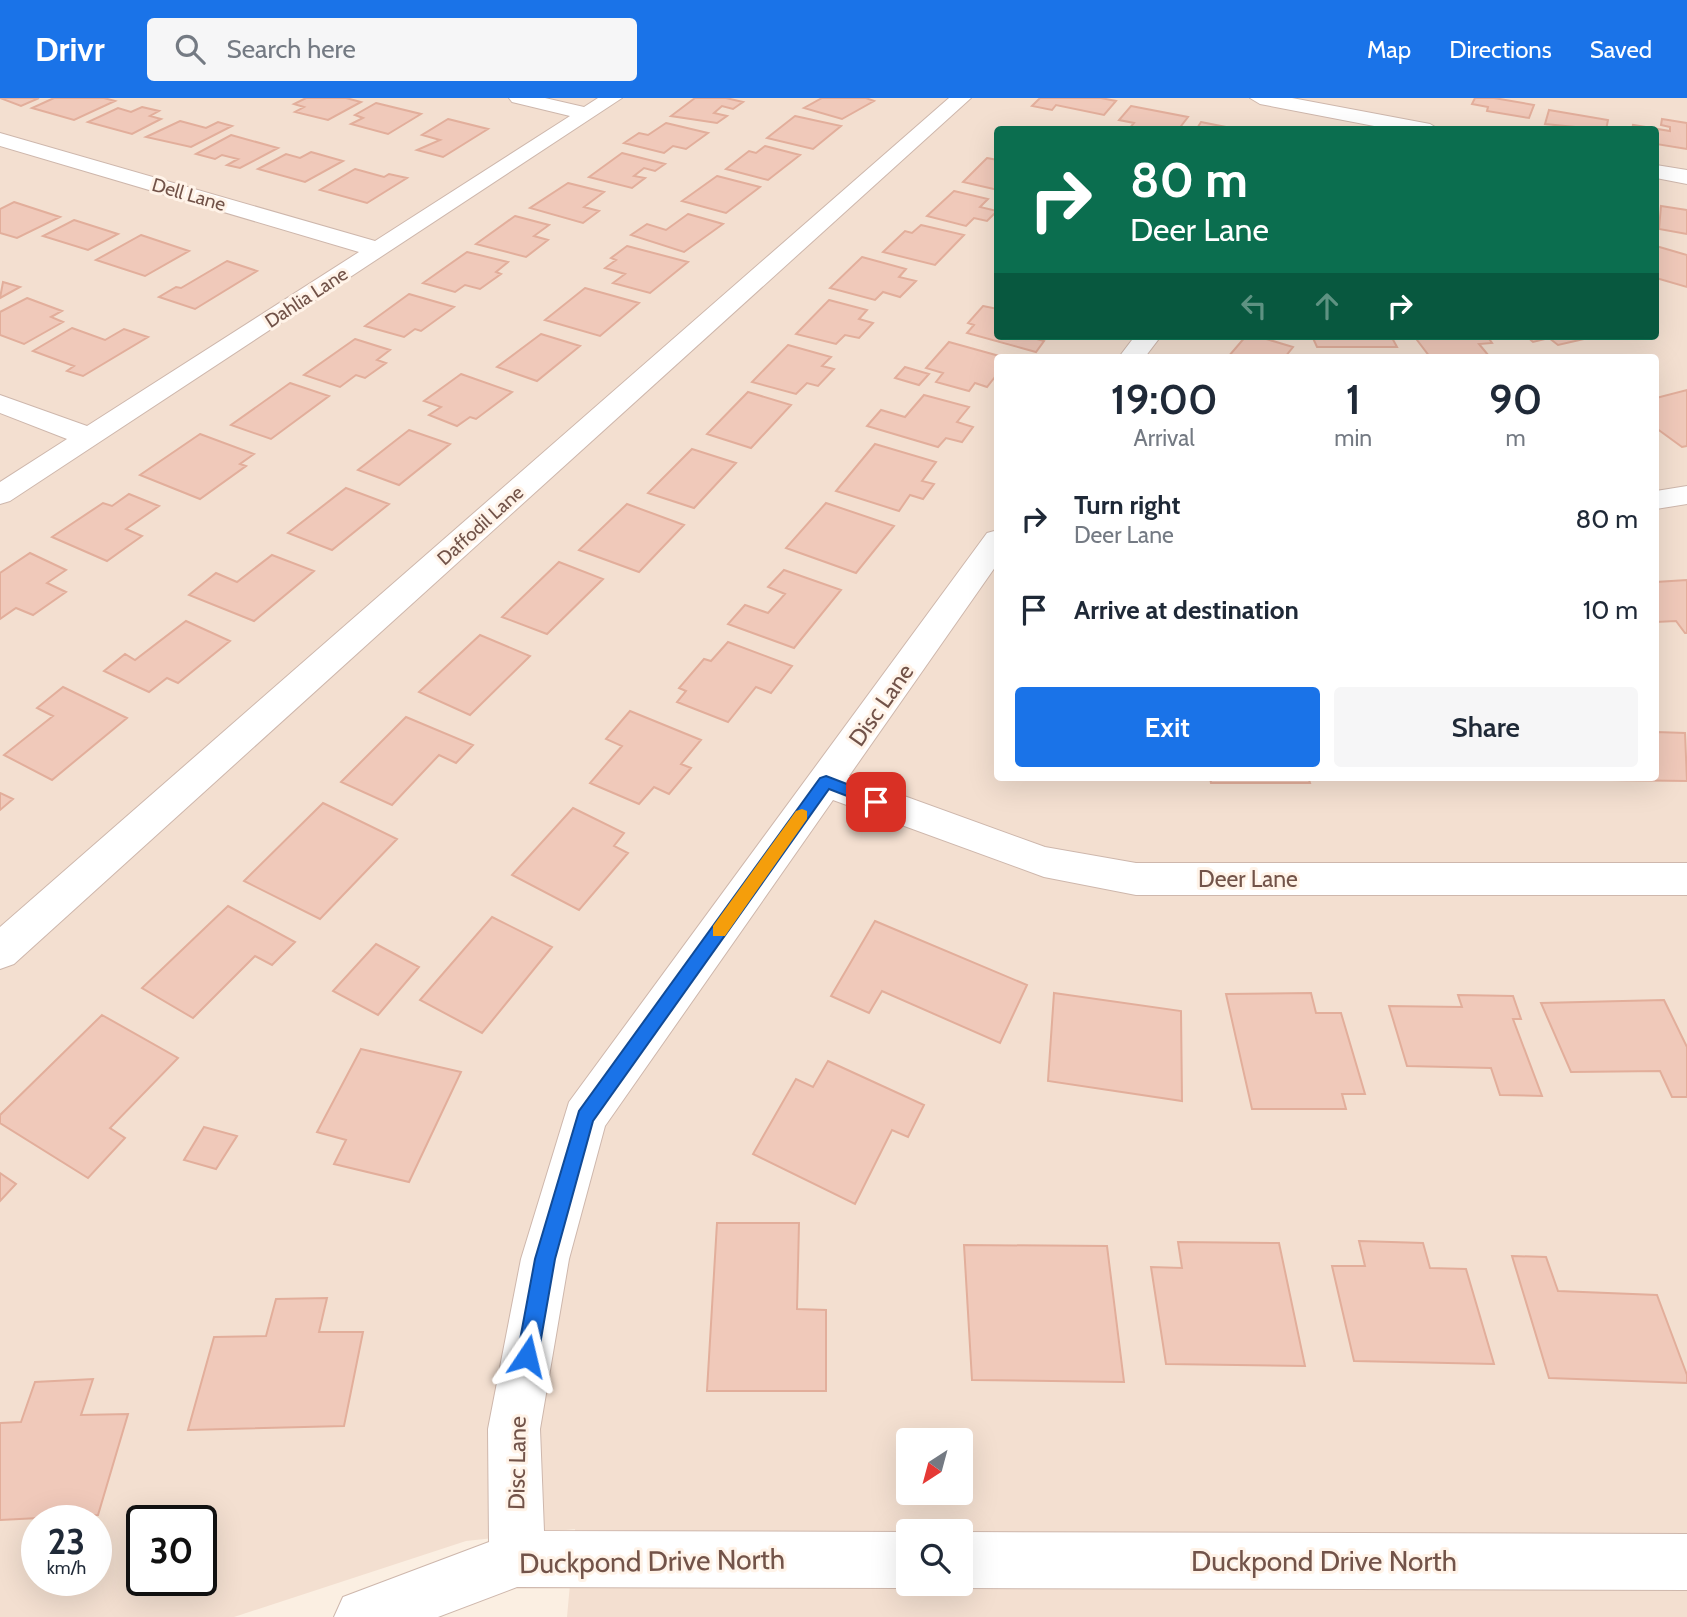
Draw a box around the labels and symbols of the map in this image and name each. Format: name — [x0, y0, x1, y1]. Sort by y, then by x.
street label: Dell Lane — [149, 173, 229, 216]
street label: Dahlia Lane — [261, 262, 352, 333]
street label: Daffodil Lane — [433, 481, 528, 570]
street label: Disc Lane — [843, 658, 919, 751]
pin — [846, 772, 906, 832]
street label: Deer Lane — [1198, 865, 1298, 893]
position arrow — [490, 1319, 564, 1393]
street label: Disc Lane — [502, 1416, 532, 1510]
north arrow — [896, 1428, 973, 1505]
speed limit sign: 30 — [126, 1505, 217, 1596]
street label: Duckpond Drive North — [519, 1542, 785, 1580]
street label: Duckpond Drive North — [1191, 1544, 1457, 1578]

